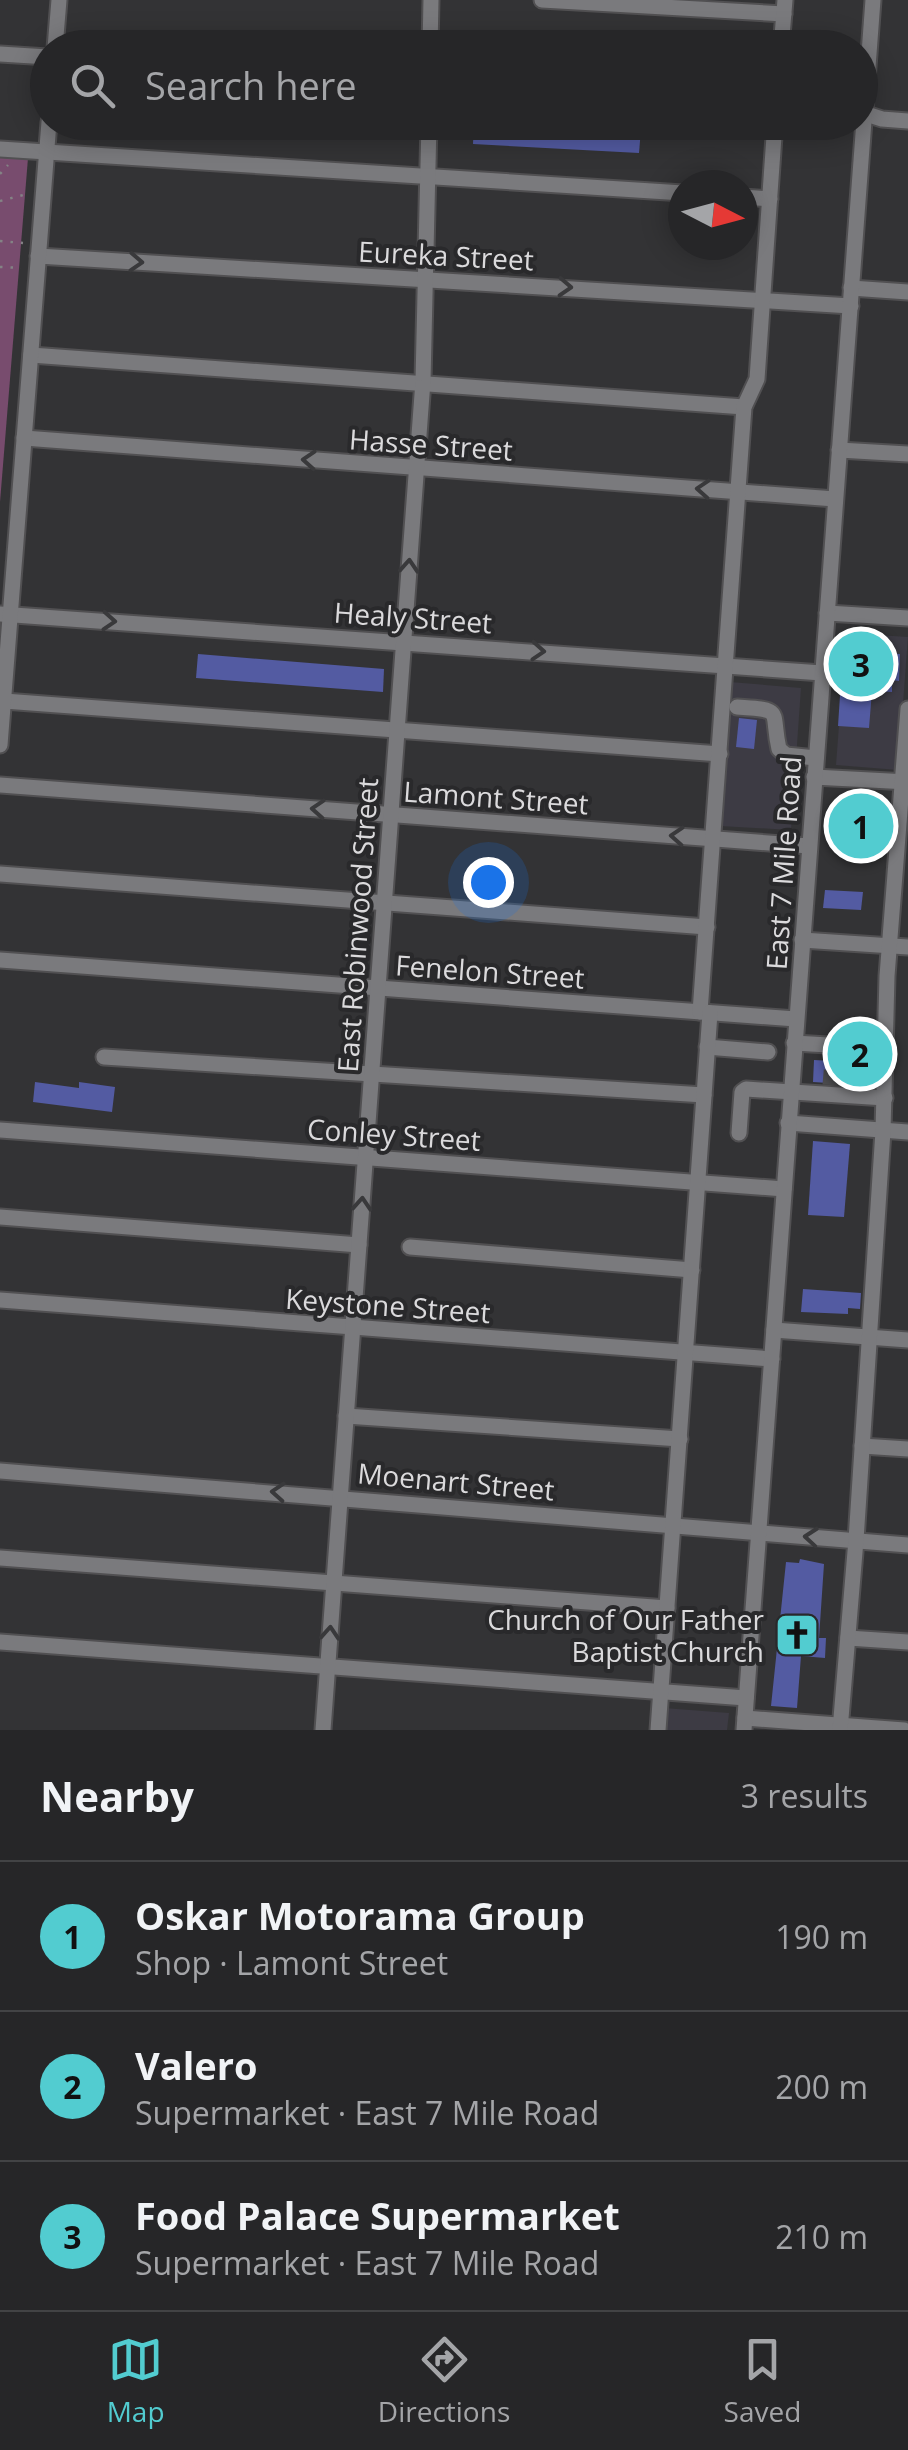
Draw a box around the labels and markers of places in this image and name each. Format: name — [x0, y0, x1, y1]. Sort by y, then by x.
pin: 3 — [828, 626, 894, 702]
pin: 1 — [828, 788, 894, 864]
pin: 2 — [828, 1016, 892, 1092]
place label: Church of Our Father Baptist Church — [487, 1600, 765, 1670]
church icon: Church of Our Father Baptist Church — [774, 1612, 820, 1658]

